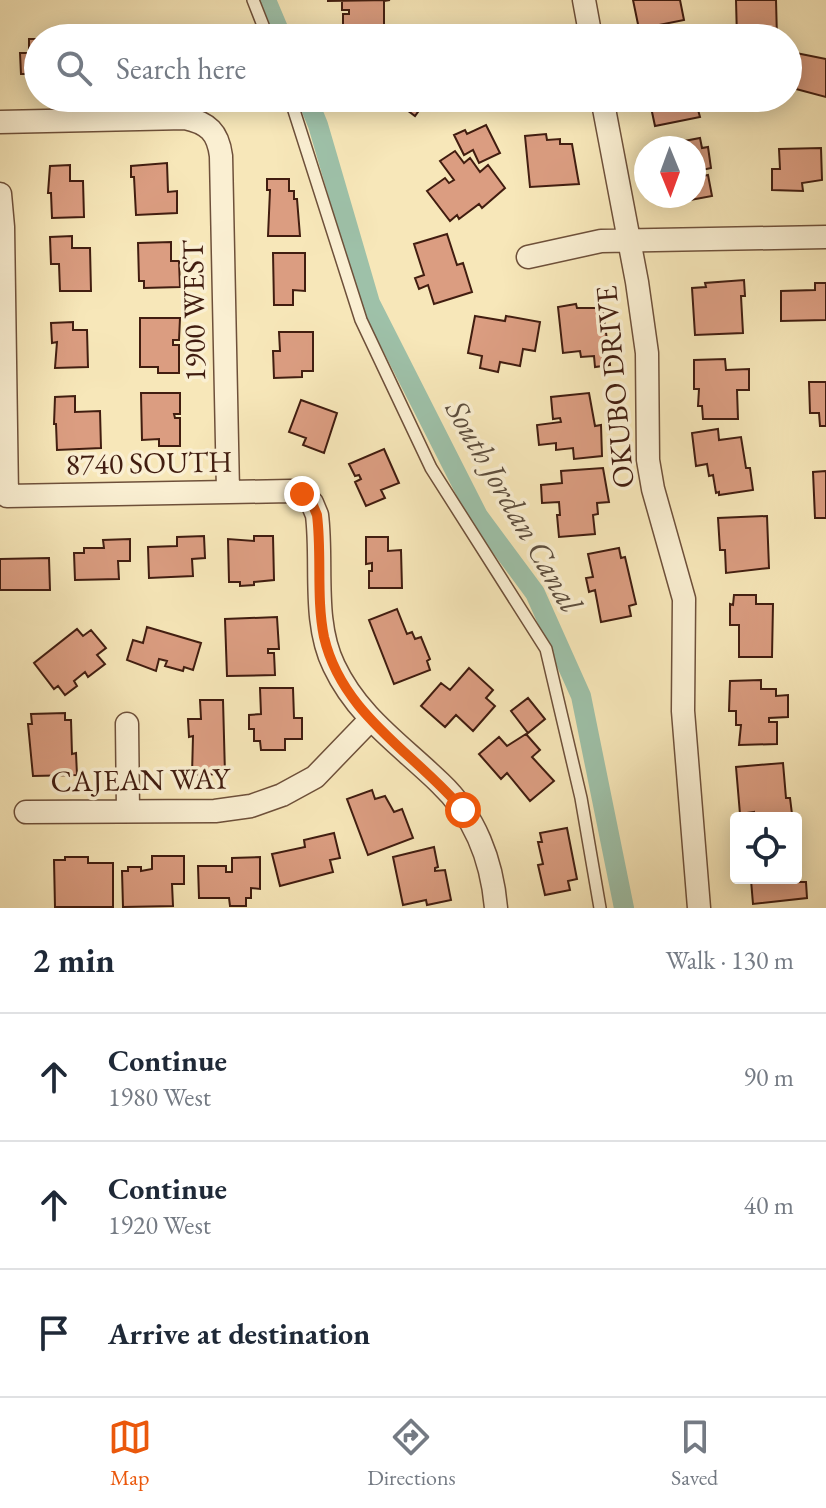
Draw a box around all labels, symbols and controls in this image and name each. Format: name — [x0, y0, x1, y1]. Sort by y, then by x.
search box — [24, 24, 802, 112]
icon: search — [52, 46, 96, 90]
text: Search here — [116, 49, 246, 88]
north arrow — [634, 136, 706, 208]
street label: 1900 WEST — [173, 239, 214, 382]
street label: OKUBO DRIVE — [586, 284, 643, 490]
water label: South Jordan Canal — [436, 391, 592, 621]
street label: 8740 SOUTH — [65, 442, 233, 483]
route end — [284, 476, 320, 512]
street label: CAJEAN WAY — [50, 758, 232, 801]
route start — [445, 792, 481, 828]
map controls — [730, 812, 802, 884]
button: locate — [730, 812, 802, 884]
text: 2 min — [32, 938, 115, 982]
text: Walk · 130 m — [666, 943, 794, 977]
text: Continue — [108, 1041, 227, 1080]
icon: ahead — [32, 1055, 76, 1099]
text: 90 m — [744, 1060, 794, 1094]
text: 1980 West — [108, 1080, 211, 1114]
text: Continue — [108, 1169, 227, 1208]
icon: ahead — [32, 1183, 76, 1227]
text: 40 m — [744, 1188, 794, 1222]
text: 1920 West — [108, 1208, 211, 1242]
icon: arrive — [32, 1311, 76, 1355]
text: Arrive at destination — [108, 1314, 370, 1353]
tab: Map — [108, 1415, 152, 1492]
tab: Directions — [367, 1415, 456, 1492]
tab: Saved — [671, 1415, 718, 1492]

